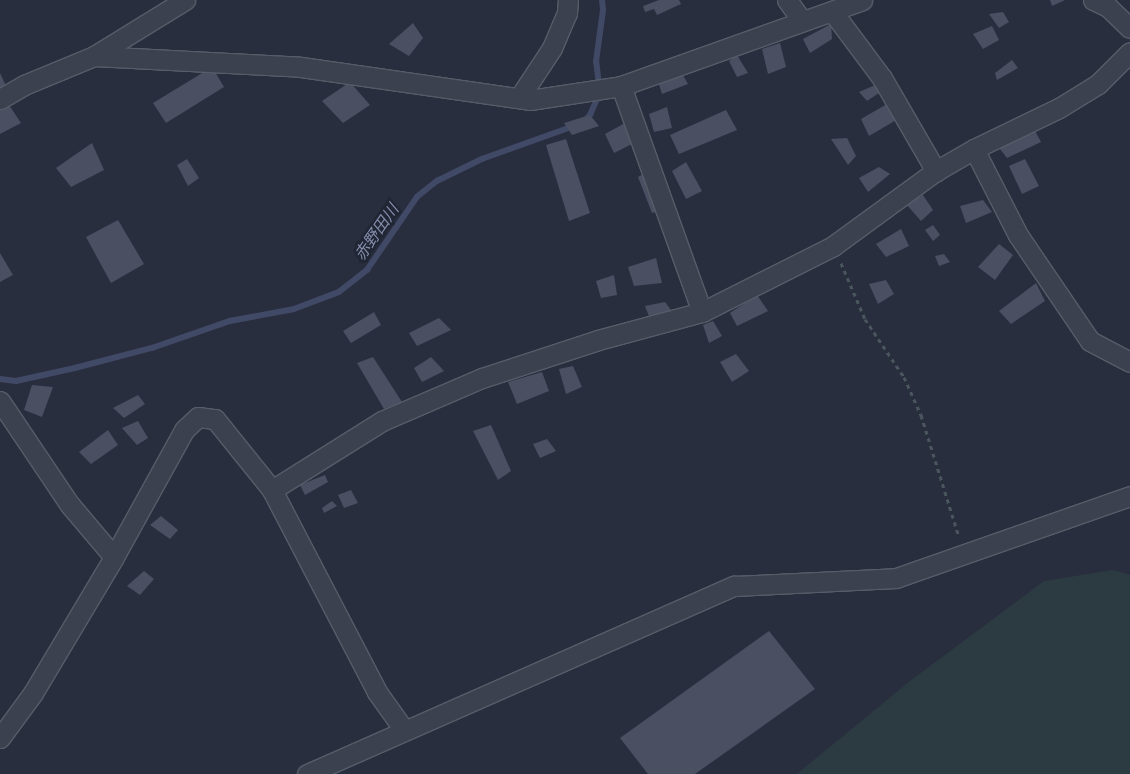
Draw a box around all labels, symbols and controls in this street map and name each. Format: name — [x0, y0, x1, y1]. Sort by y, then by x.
water label: 赤野田川 — [350, 200, 402, 264]

